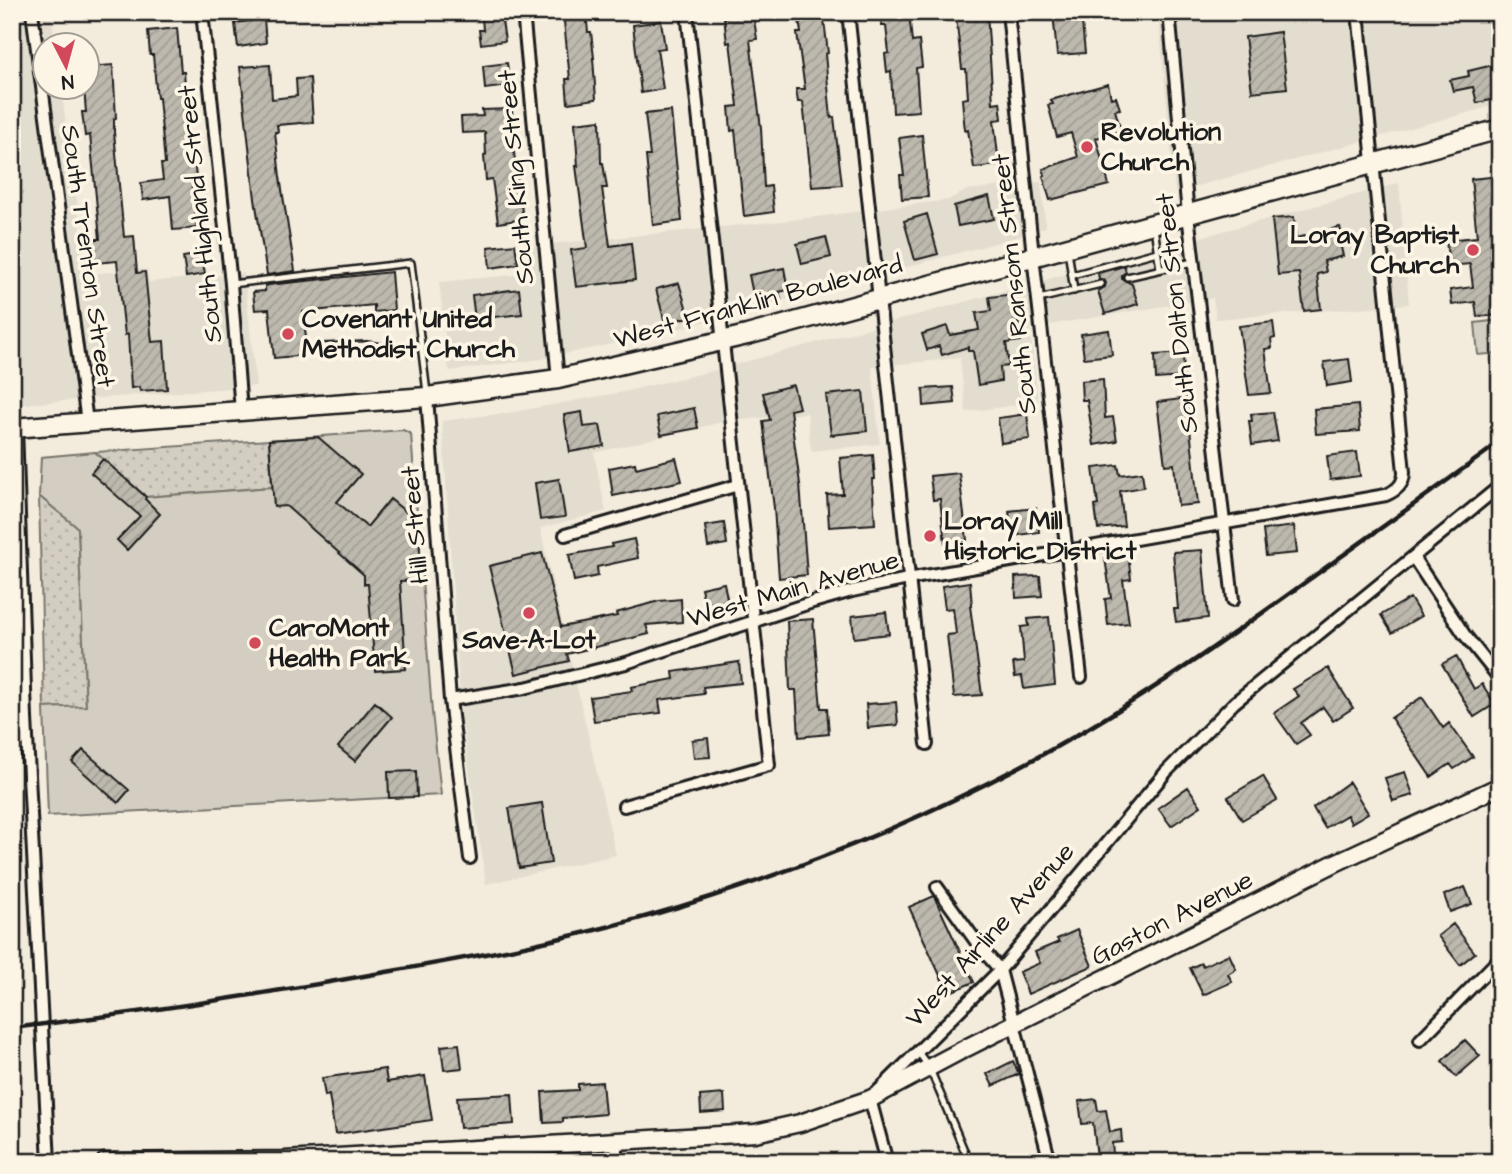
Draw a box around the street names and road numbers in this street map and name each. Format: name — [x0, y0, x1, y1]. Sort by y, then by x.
street label: South King Street — [489, 68, 545, 286]
street label: South Highland Street — [169, 83, 233, 344]
street label: South Trenton Street — [52, 122, 124, 390]
street label: South Ransom Street — [982, 152, 1046, 416]
street label: South Dalton Street — [1146, 191, 1208, 435]
street label: West Franklin Boulevard — [610, 246, 906, 358]
street label: Hill Street — [392, 464, 438, 586]
street label: West Main Avenue — [683, 542, 903, 636]
street label: West Airline Avenue — [897, 835, 1083, 1035]
street label: Gaston Avenue — [1085, 862, 1259, 974]

